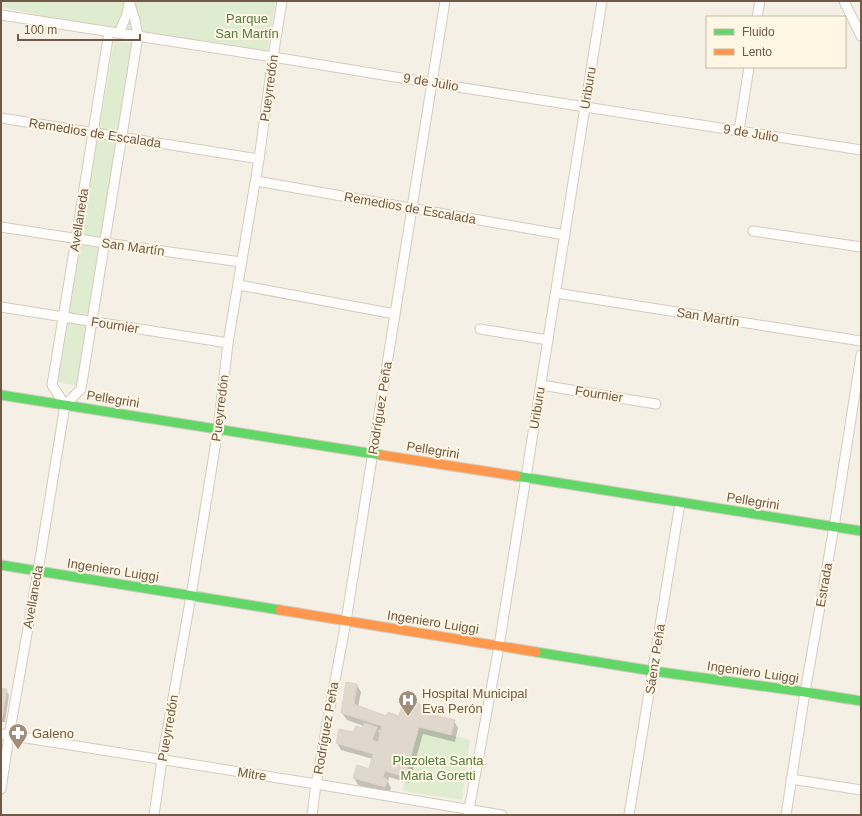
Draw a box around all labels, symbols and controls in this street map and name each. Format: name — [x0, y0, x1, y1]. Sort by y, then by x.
park label: Parque San Martín — [215, 11, 279, 41]
scale bar — [18, 16, 140, 42]
legend — [706, 16, 846, 68]
text: 100 m — [24, 23, 57, 37]
text: Fluido — [742, 25, 775, 39]
text: Lento — [742, 45, 772, 59]
street label: Pueyrredón — [257, 54, 281, 122]
street label: Uriburu — [577, 66, 599, 110]
street label: 9 de Julio — [402, 70, 460, 94]
street label: Remedios de Escalada — [28, 115, 163, 151]
street label: 9 de Julio — [722, 121, 780, 145]
street label: Avellaneda — [67, 186, 92, 253]
street label: Remedios de Escalada — [343, 189, 478, 227]
street label: San Martín — [100, 235, 166, 259]
street label: San Martín — [675, 305, 741, 329]
street label: Fournier — [90, 314, 141, 336]
street label: Rodríguez Peña — [365, 360, 395, 456]
street label: Pueyrredón — [208, 374, 232, 442]
street label: Fournier — [574, 383, 625, 405]
street label: Uriburu — [526, 386, 548, 430]
street label: Pellegrini — [85, 387, 141, 411]
street label: Pellegrini — [405, 438, 461, 462]
street label: Pellegrini — [725, 489, 781, 513]
street label: Ingeniero Luiggi — [66, 555, 160, 585]
street label: Estrada — [813, 561, 835, 608]
street label: Avellaneda — [20, 563, 46, 630]
street label: Ingeniero Luiggi — [386, 607, 480, 637]
street label: Sáenz Peña — [642, 622, 668, 695]
street label: Ingeniero Luiggi — [706, 658, 800, 686]
street label: Rodríguez Peña — [310, 680, 342, 776]
place label: Hospital Municipal Eva Perón — [422, 686, 528, 716]
hospital icon: Hospital Municipal Eva Perón — [397, 689, 419, 717]
street label: Pueyrredón — [155, 694, 181, 762]
pharmacy icon: Galeno — [7, 722, 29, 750]
place label: Galeno — [32, 726, 74, 741]
park label: Plazoleta Santa Maria Goretti — [392, 753, 484, 783]
street label: Mitre — [237, 764, 267, 784]

